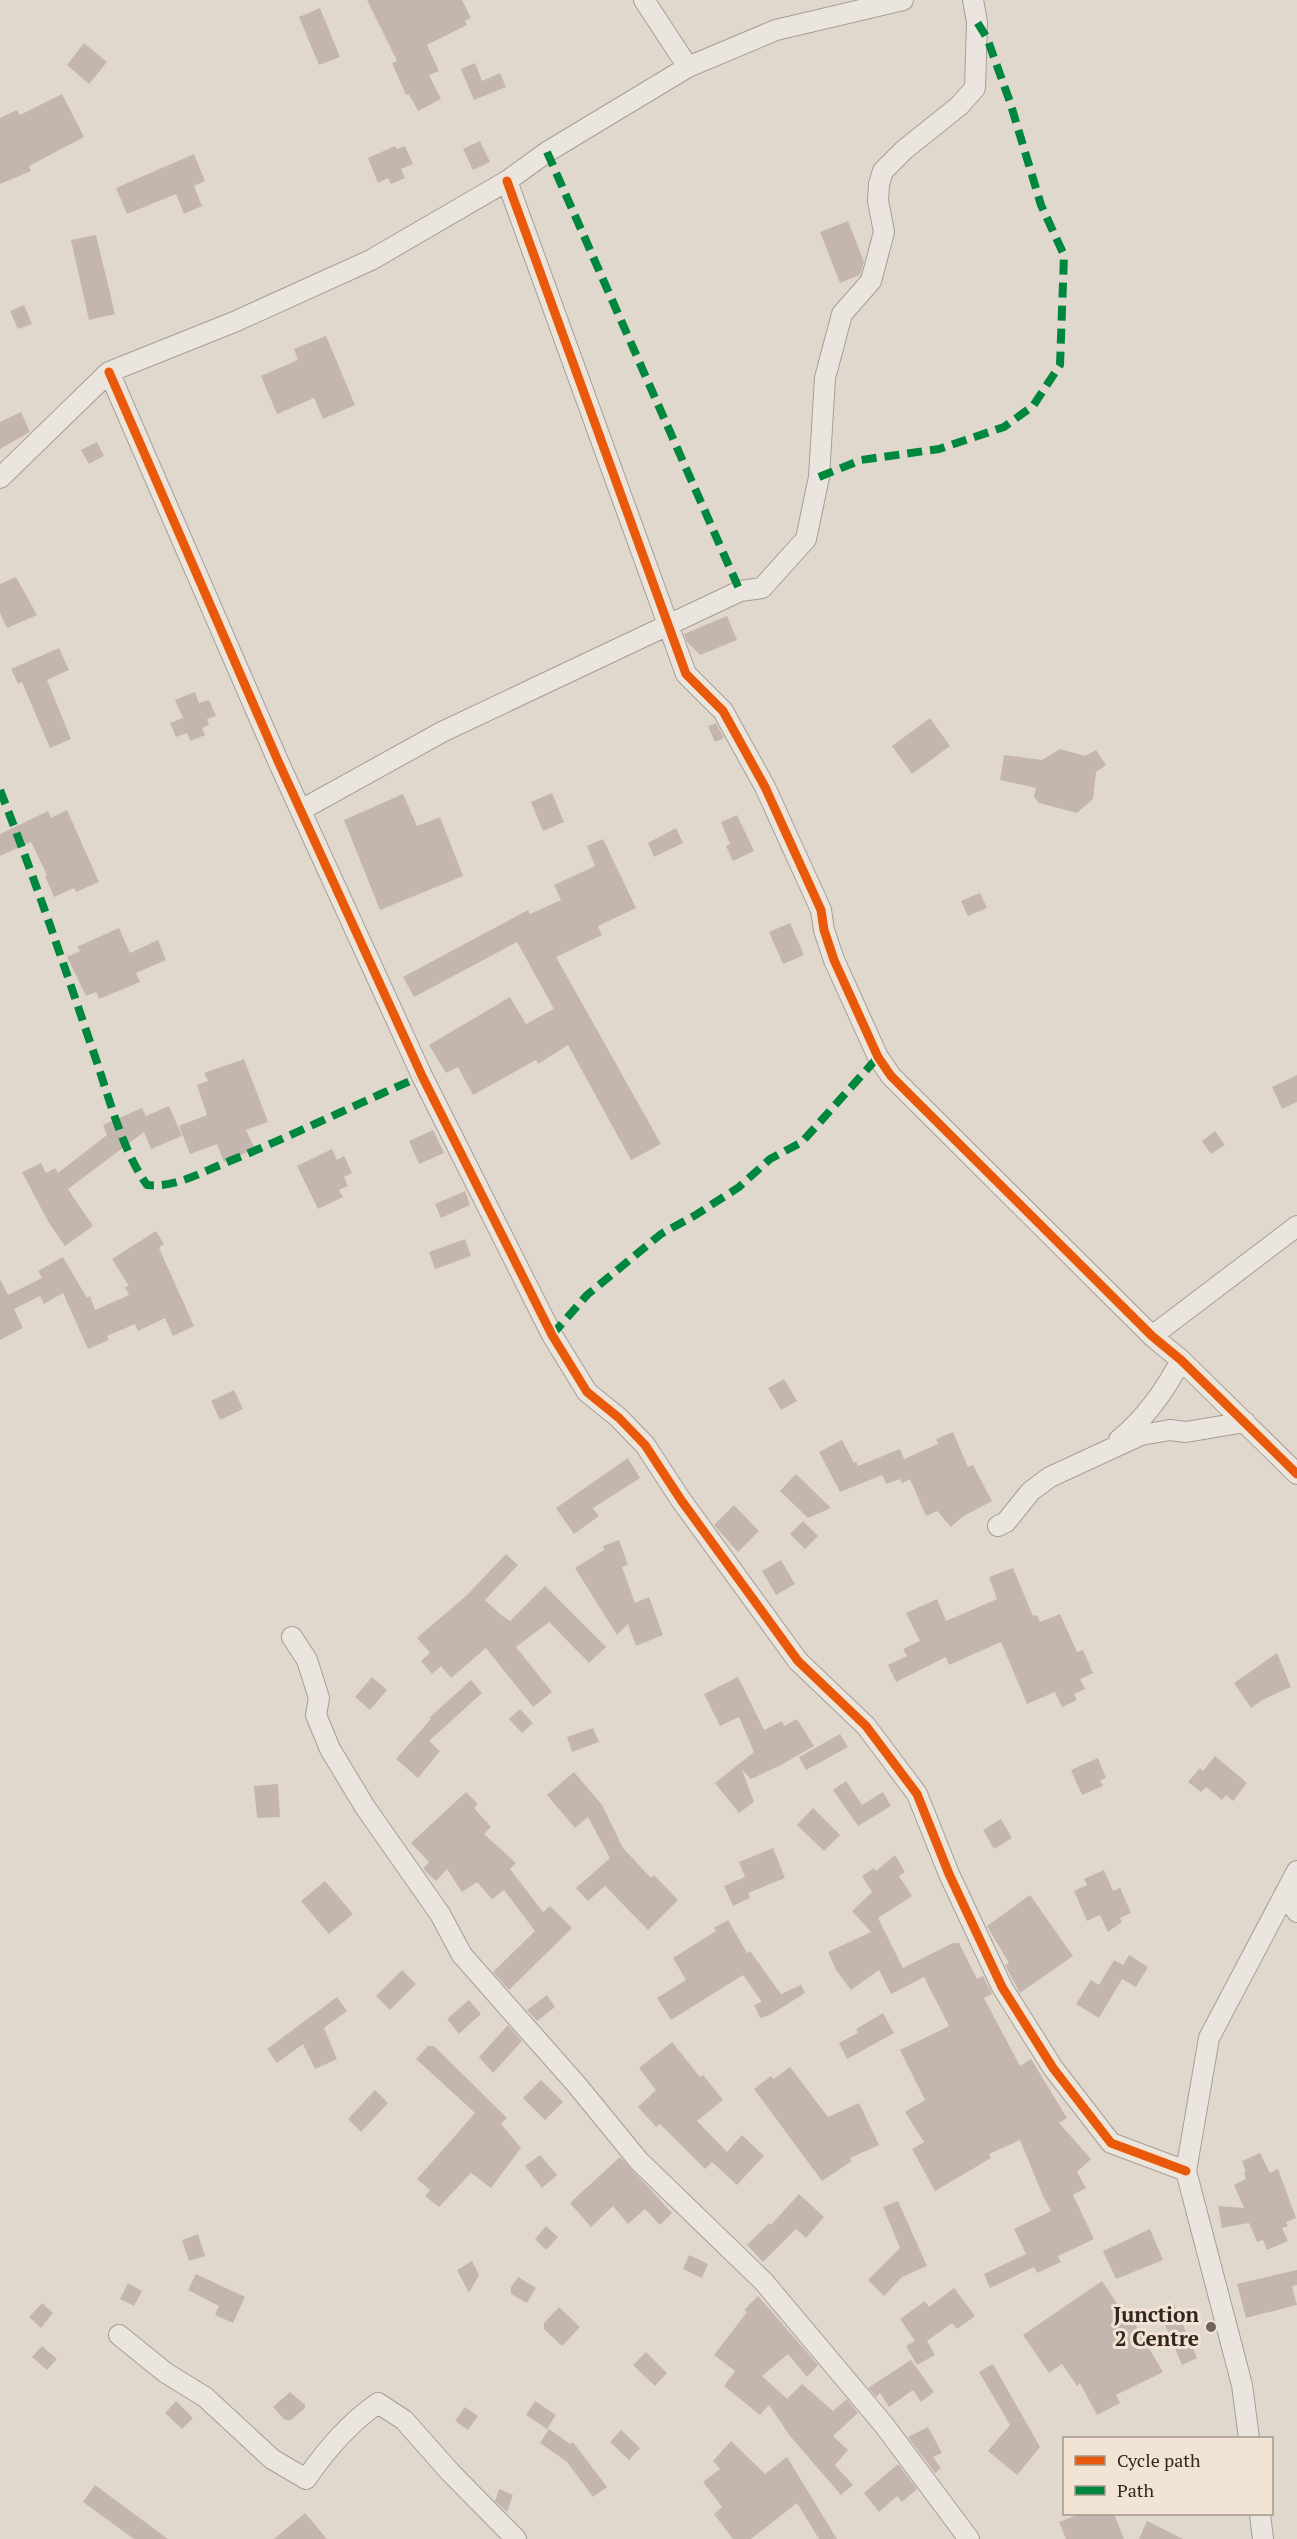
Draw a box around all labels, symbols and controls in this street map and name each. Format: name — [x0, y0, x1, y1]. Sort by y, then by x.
place label: Junction 2 Centre — [1113, 2300, 1199, 2352]
marker: Junction 2 Centre — [1204, 2320, 1218, 2334]
legend — [1063, 2437, 1273, 2515]
text: Cycle path — [1117, 2448, 1201, 2472]
text: Path — [1117, 2478, 1154, 2502]

